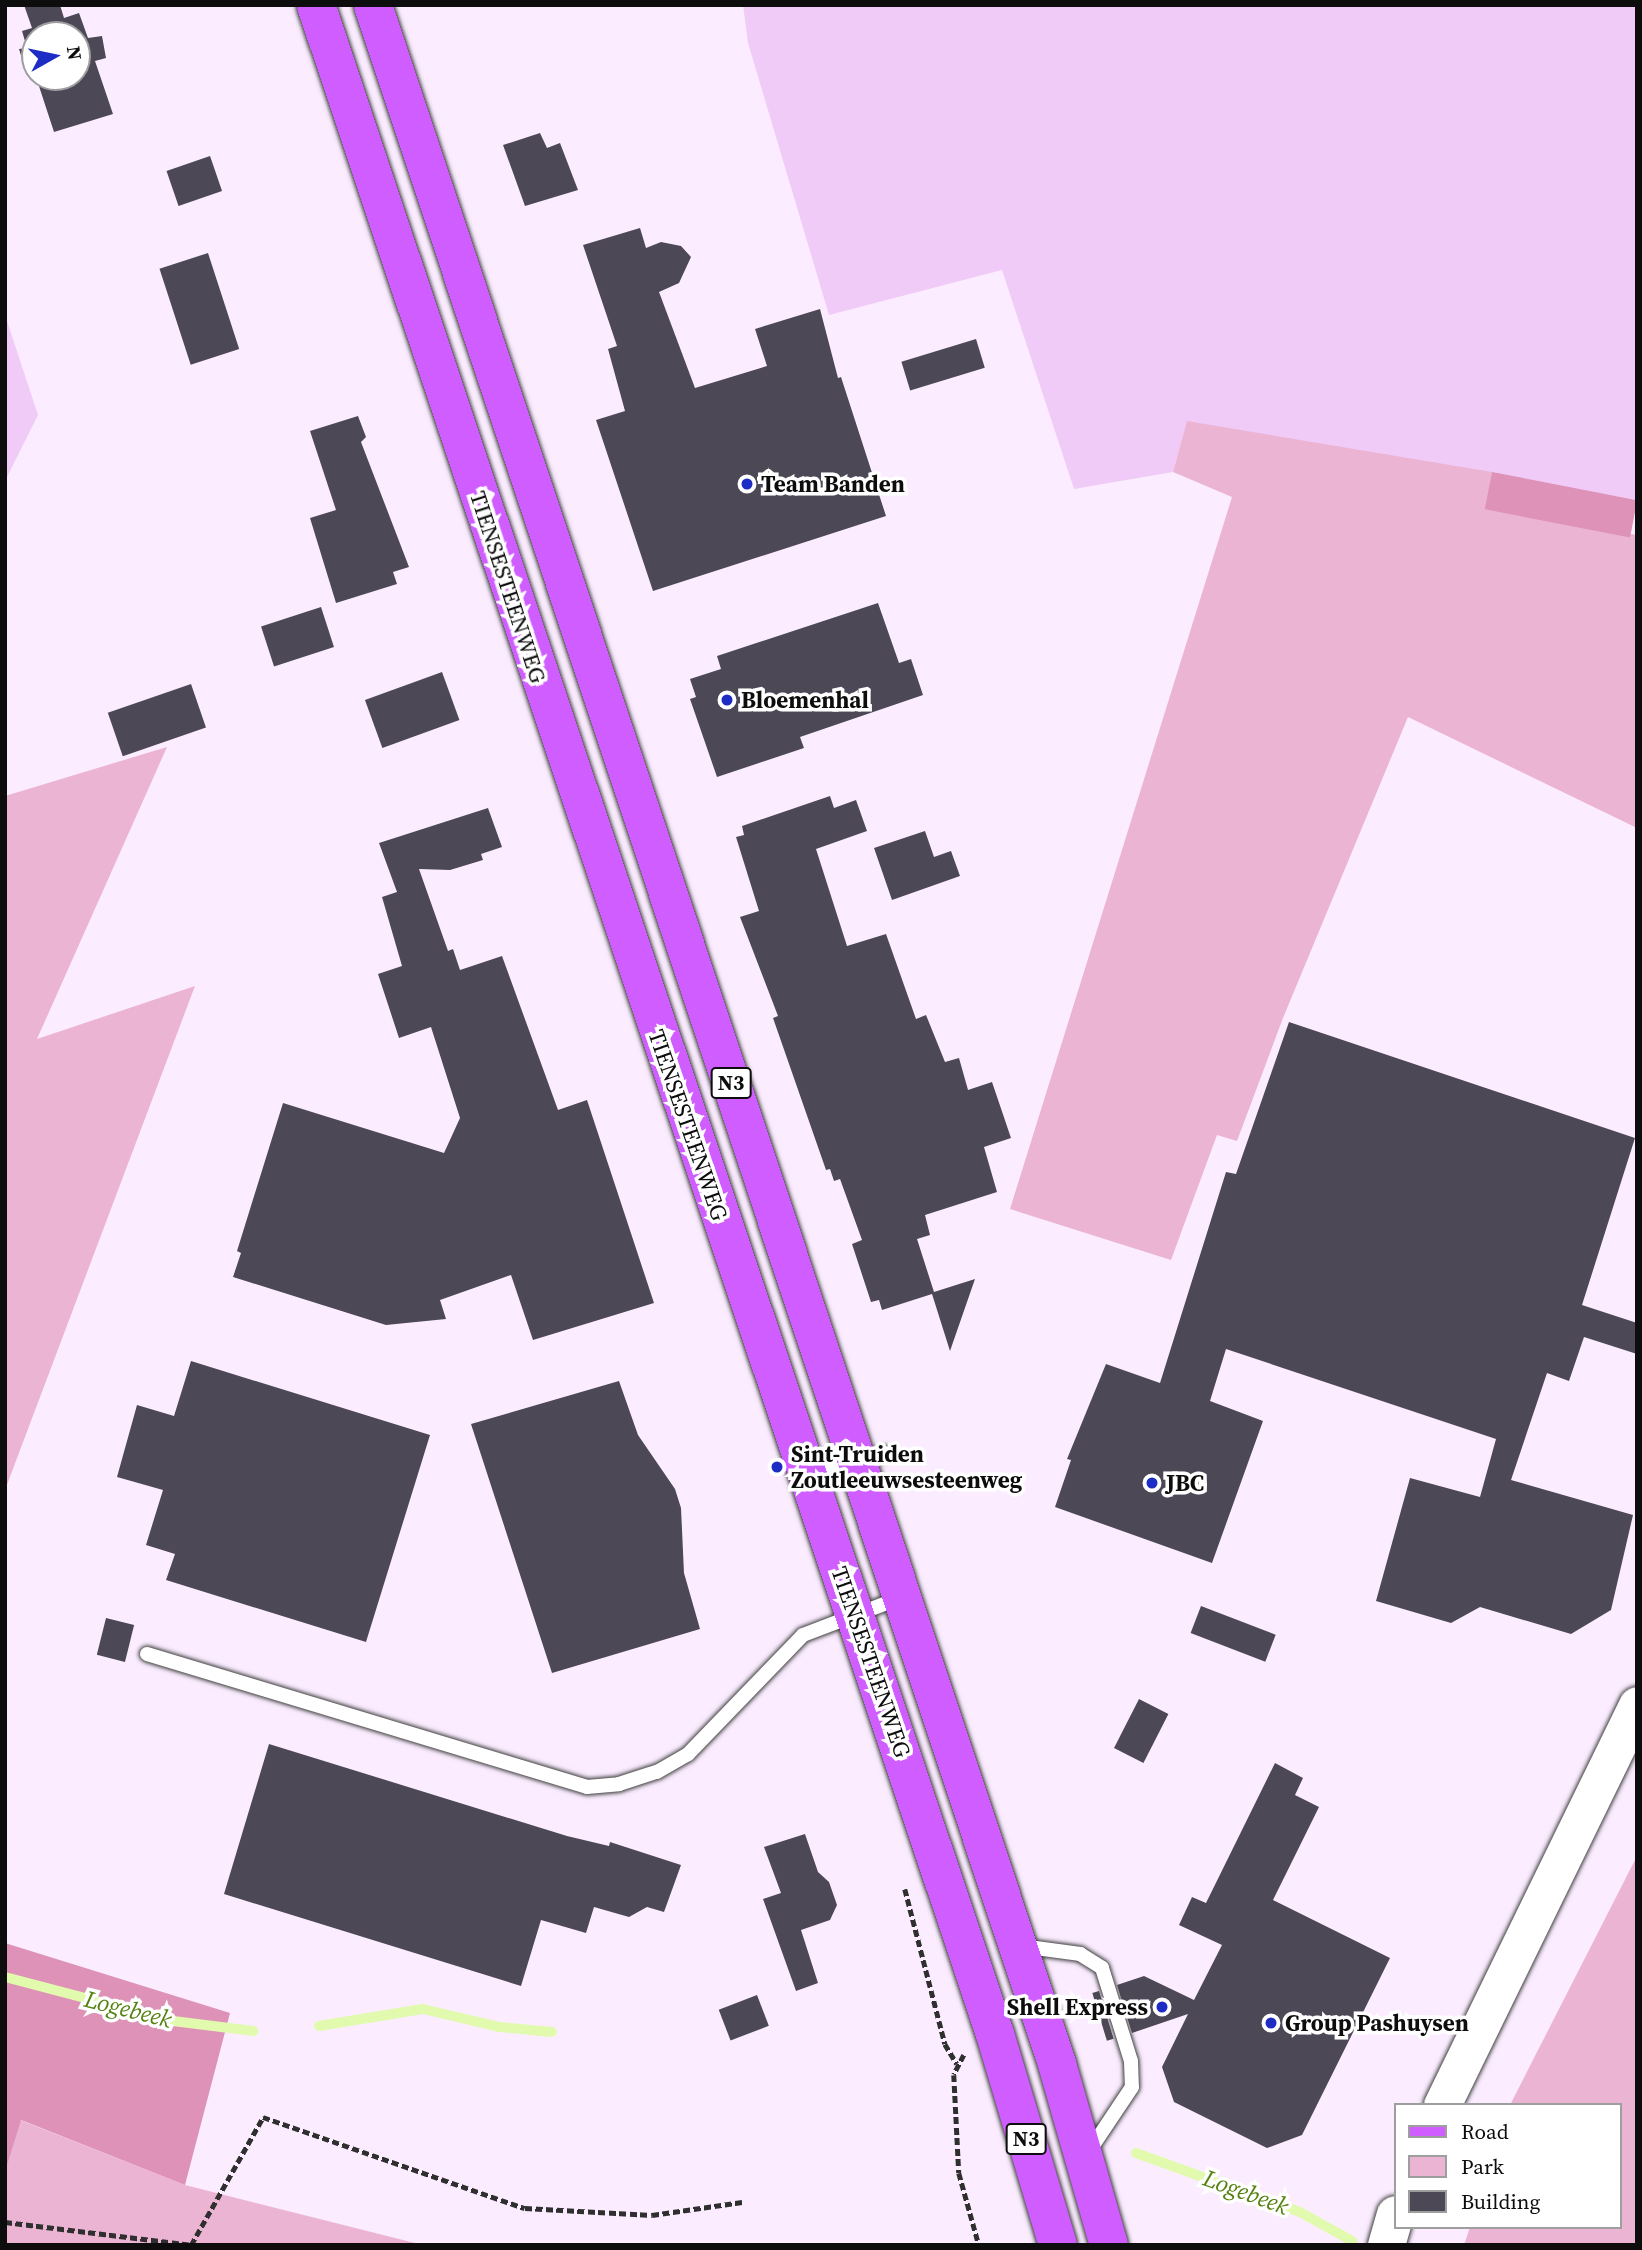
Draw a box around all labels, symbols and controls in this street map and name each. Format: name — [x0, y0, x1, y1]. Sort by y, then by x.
north arrow — [21, 21, 91, 91]
text: N — [61, 44, 89, 62]
place label: Team Banden — [761, 470, 905, 498]
marker: Team Banden — [739, 476, 755, 492]
street label: TIENSESTEENWEG — [464, 488, 552, 686]
place label: Bloemenhal — [741, 686, 869, 714]
marker: Bloemenhal — [719, 692, 735, 708]
street label: TIENSESTEENWEG — [642, 1026, 734, 1224]
road number: N3 — [710, 1066, 752, 1100]
place label: Sint-Truiden Zoutleeuwsesteenweg — [791, 1440, 1022, 1494]
marker: Sint-Truiden Zoutleeuwsesteenweg — [769, 1459, 785, 1475]
place label: JBC — [1166, 1469, 1204, 1497]
marker: JBC — [1144, 1475, 1160, 1491]
street label: TIENSESTEENWEG — [825, 1563, 917, 1761]
water label: Logebeek — [81, 1984, 175, 2034]
place label: Shell Express — [1007, 1993, 1148, 2021]
marker: Shell Express — [1154, 1999, 1170, 2015]
place label: Group Pashuysen — [1285, 2009, 1469, 2037]
marker: Group Pashuysen — [1263, 2015, 1279, 2031]
legend — [1394, 2103, 1621, 2229]
text: Road — [1461, 2117, 1509, 2146]
road number: N3 — [1005, 2122, 1047, 2156]
text: Park — [1461, 2152, 1504, 2181]
water label: Logebeek — [1199, 2163, 1293, 2221]
text: Building — [1461, 2187, 1540, 2216]

